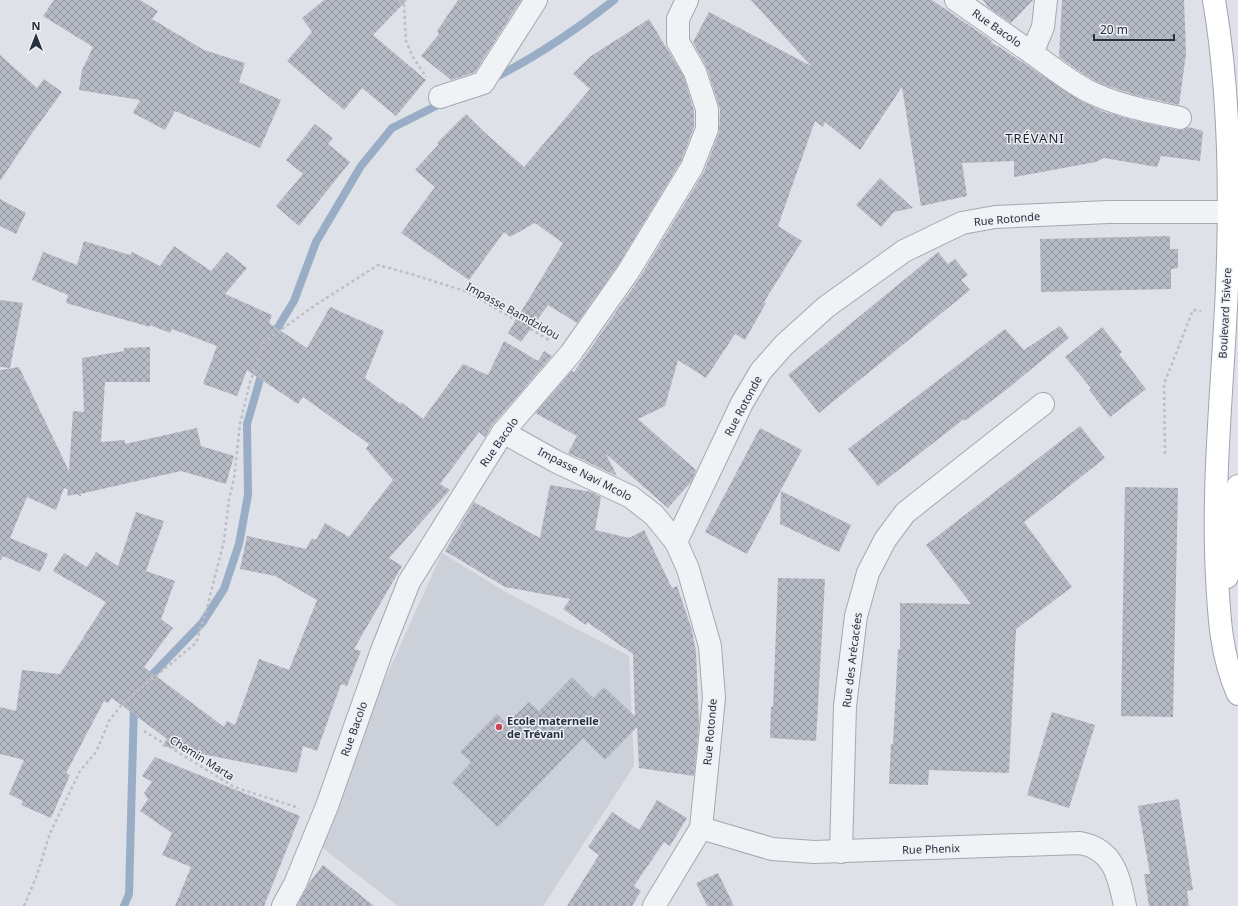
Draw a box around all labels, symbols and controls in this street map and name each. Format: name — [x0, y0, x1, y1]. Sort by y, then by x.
street label: Rue Bacolo — [969, 5, 1025, 50]
north arrow — [16, 16, 56, 56]
scale bar — [1094, 16, 1174, 42]
text: N — [32, 18, 40, 33]
text: 20 m — [1100, 21, 1128, 38]
district label: TRÉVANI — [1005, 129, 1065, 147]
street label: Rue Rotonde — [973, 208, 1041, 229]
street label: Boulevard Tsivère — [1215, 267, 1234, 359]
street label: Impasse Bamdzidou — [464, 279, 563, 343]
street label: Rue Rotonde — [720, 373, 765, 439]
street label: Rue Bacolo — [476, 414, 521, 470]
street label: Impasse Navi Mcolo — [536, 443, 635, 504]
street label: Rue des Arécacées — [838, 611, 865, 708]
street label: Rue Rotonde — [699, 698, 720, 766]
street label: Rue Bacolo — [337, 699, 371, 758]
place label: Ecole maternelle de Trévani — [507, 713, 599, 741]
marker: Ecole maternelle de Trévani — [494, 722, 504, 732]
street label: Chemin Marta — [167, 732, 237, 783]
street label: Rue Phenix — [902, 840, 960, 857]

